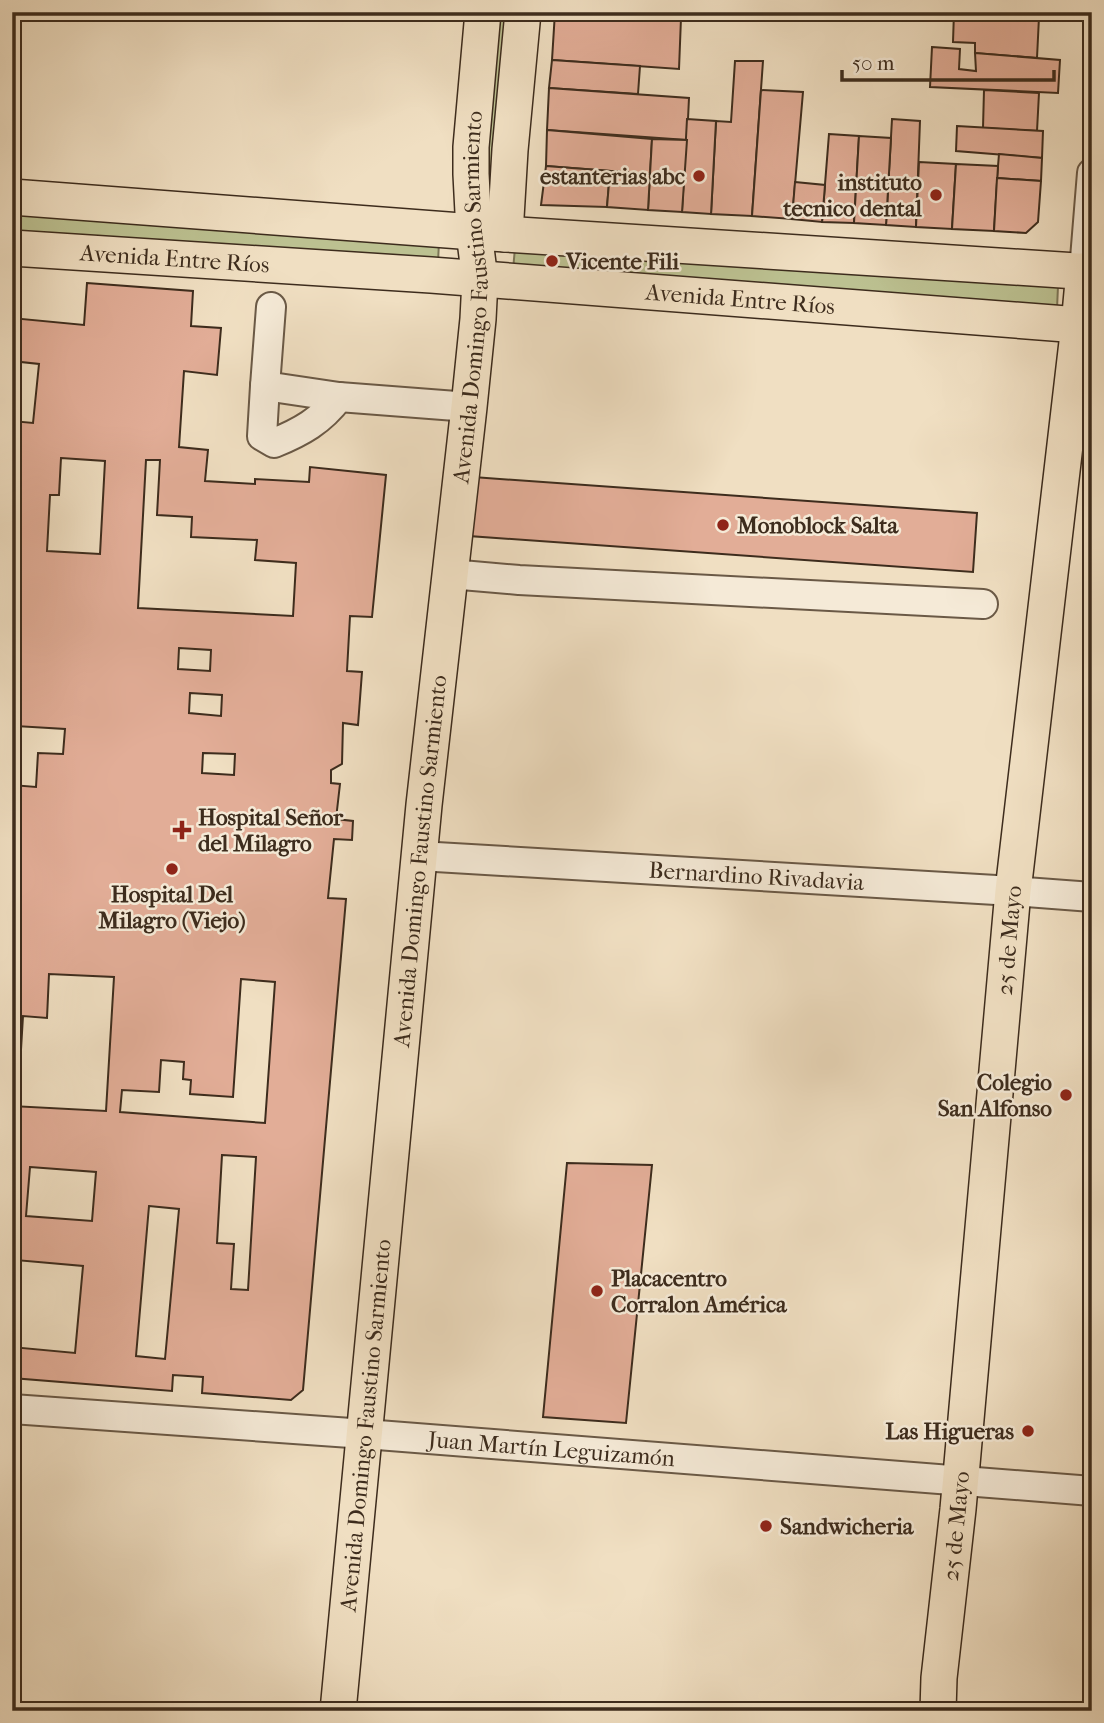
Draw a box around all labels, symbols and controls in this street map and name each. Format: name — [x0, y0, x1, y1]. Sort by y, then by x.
scale bar — [842, 38, 1053, 82]
text: 50 m — [852, 51, 895, 75]
street label: Avenida Domingo Faustino Sarmiento — [447, 110, 494, 486]
place label: estanterias abc — [540, 163, 685, 190]
marker: estanterias abc — [691, 168, 707, 184]
place label: instituto tecnico dental — [782, 169, 923, 222]
marker: instituto tecnico dental — [928, 187, 944, 203]
street label: Avenida Entre Ríos — [78, 239, 270, 279]
place label: Vicente Fili — [565, 248, 679, 275]
marker: Vicente Fili — [544, 253, 560, 269]
street label: Avenida Entre Ríos — [643, 279, 836, 320]
place label: Monoblock Salta — [737, 512, 900, 539]
marker: Monoblock Salta — [715, 517, 731, 533]
street label: Avenida Domingo Faustino Sarmiento — [388, 673, 453, 1049]
place label: Hospital Señor del Milagro — [198, 804, 344, 857]
marker: Hospital Señor del Milagro — [172, 820, 192, 840]
street label: Bernardino Rivadavia — [648, 857, 865, 896]
marker: Hospital Del Milagro (Viejo) — [164, 861, 180, 877]
place label: Hospital Del Milagro (Viejo) — [98, 881, 246, 934]
street label: 25 de Mayo — [991, 884, 1027, 997]
place label: Colegio San Alfonso — [938, 1069, 1052, 1122]
marker: Colegio San Alfonso — [1058, 1087, 1074, 1103]
street label: Avenida Domingo Faustino Sarmiento — [334, 1238, 397, 1614]
place label: Placacentro Corralon América — [611, 1265, 788, 1318]
marker: Placacentro Corralon América — [589, 1283, 605, 1299]
place label: Las Higueras — [885, 1418, 1014, 1445]
marker: Las Higueras — [1020, 1423, 1036, 1439]
street label: Juan Martín Leguizamón — [425, 1426, 677, 1472]
street label: 25 de Mayo — [937, 1470, 975, 1582]
place label: Sandwicheria — [780, 1513, 915, 1540]
marker: Sandwicheria — [758, 1518, 774, 1534]

